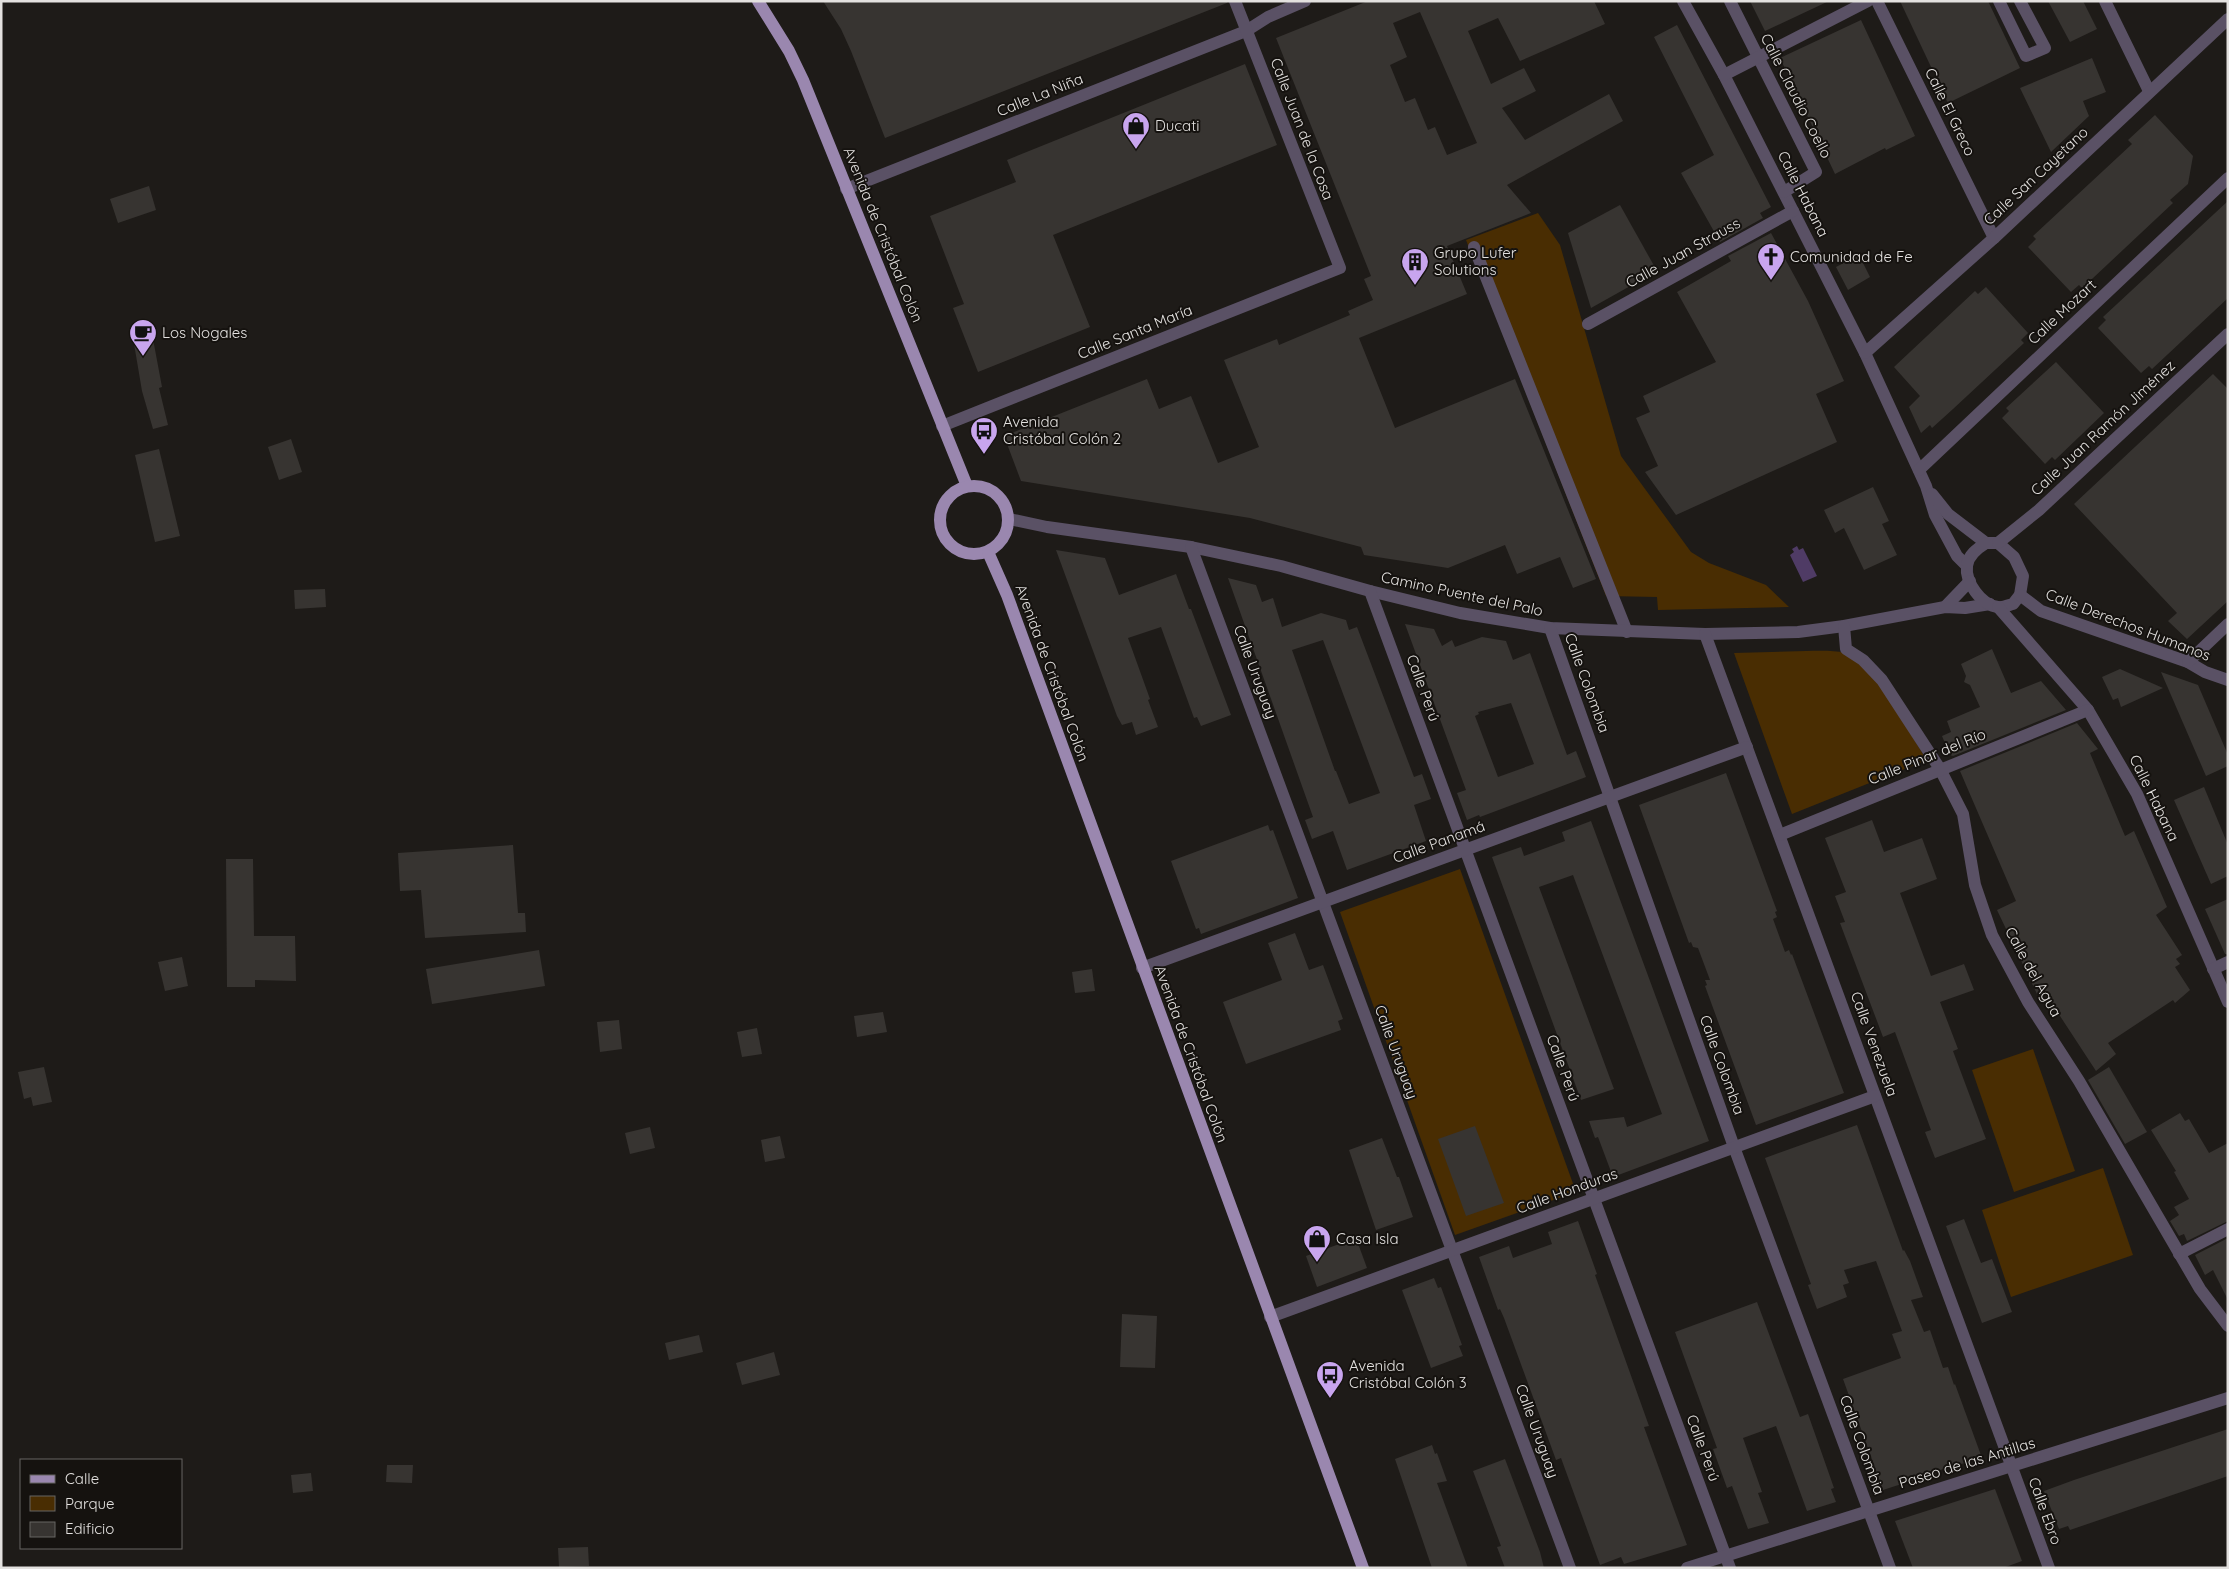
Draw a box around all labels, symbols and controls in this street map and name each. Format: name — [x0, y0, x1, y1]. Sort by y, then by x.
street label: Calle Claudio Coello — [1757, 30, 1836, 161]
street label: Calle Juan de la Cosa — [1267, 55, 1338, 203]
street label: Calle El Greco — [1921, 65, 1980, 159]
street label: Calle La Niña — [994, 69, 1086, 120]
shop icon: Ducati — [1121, 111, 1151, 150]
place label: Ducati — [1155, 116, 1199, 135]
street label: Calle San Cayetano — [1979, 122, 2092, 229]
street label: Avenida de Cristóbal Colón — [840, 144, 927, 325]
street label: Calle Habana — [1774, 148, 1833, 240]
street label: Calle Juan Strauss — [1622, 213, 1743, 292]
church icon: Comunidad de Fe — [1756, 242, 1786, 281]
place label: Grupo Lufer Solutions — [1434, 243, 1517, 279]
building icon: Grupo Lufer Solutions — [1400, 247, 1430, 286]
place label: Comunidad de Fe — [1790, 247, 1913, 266]
street label: Calle Mozart — [2023, 275, 2100, 348]
street label: Calle Santa María — [1075, 300, 1195, 363]
cafe icon: Los Nogales — [128, 318, 158, 357]
place label: Los Nogales — [162, 323, 247, 342]
street label: Calle Juan Ramón Jiménez — [2027, 356, 2179, 499]
place label: Avenida Cristóbal Colón 2 — [1003, 412, 1121, 448]
bus stop icon: Avenida Cristóbal Colón 2 — [969, 416, 999, 455]
street label: Camino Puente del Palo — [1379, 567, 1545, 620]
street label: Avenida de Cristóbal Colón — [1012, 582, 1093, 764]
street label: Calle Derechos Humanos — [2043, 584, 2213, 665]
street label: Calle Uruguay — [1230, 622, 1281, 721]
street label: Calle Colombia — [1561, 630, 1614, 735]
street label: Calle Perú — [1403, 652, 1444, 724]
street label: Calle Pinar del Río — [1865, 724, 1989, 789]
street label: Calle Habana — [2125, 751, 2184, 844]
street label: Calle Panamá — [1390, 816, 1488, 867]
street label: Calle del Agua — [2001, 923, 2066, 1020]
street label: Avenida de Cristóbal Colón — [1151, 963, 1232, 1145]
street label: Calle Venezuela — [1847, 989, 1902, 1099]
street label: Calle Uruguay — [1371, 1002, 1422, 1101]
street label: Calle Colombia — [1696, 1012, 1749, 1117]
street label: Calle Perú — [1543, 1032, 1584, 1104]
street label: Calle Honduras — [1514, 1163, 1620, 1218]
shop icon: Casa Isla — [1302, 1224, 1332, 1263]
place label: Casa Isla — [1336, 1229, 1399, 1248]
place label: Avenida Cristóbal Colón 3 — [1349, 1356, 1467, 1392]
bus stop icon: Avenida Cristóbal Colón 3 — [1315, 1360, 1345, 1399]
street label: Calle Uruguay — [1512, 1381, 1563, 1480]
street label: Calle Colombia — [1836, 1392, 1889, 1497]
street label: Calle Perú — [1683, 1412, 1724, 1484]
street label: Paseo de las Antillas — [1896, 1433, 2037, 1492]
legend — [20, 1459, 182, 1549]
text: Calle — [65, 1469, 99, 1488]
street label: Calle Ebro — [2025, 1475, 2066, 1547]
text: Parque — [65, 1494, 115, 1513]
text: Edificio — [65, 1519, 114, 1538]

